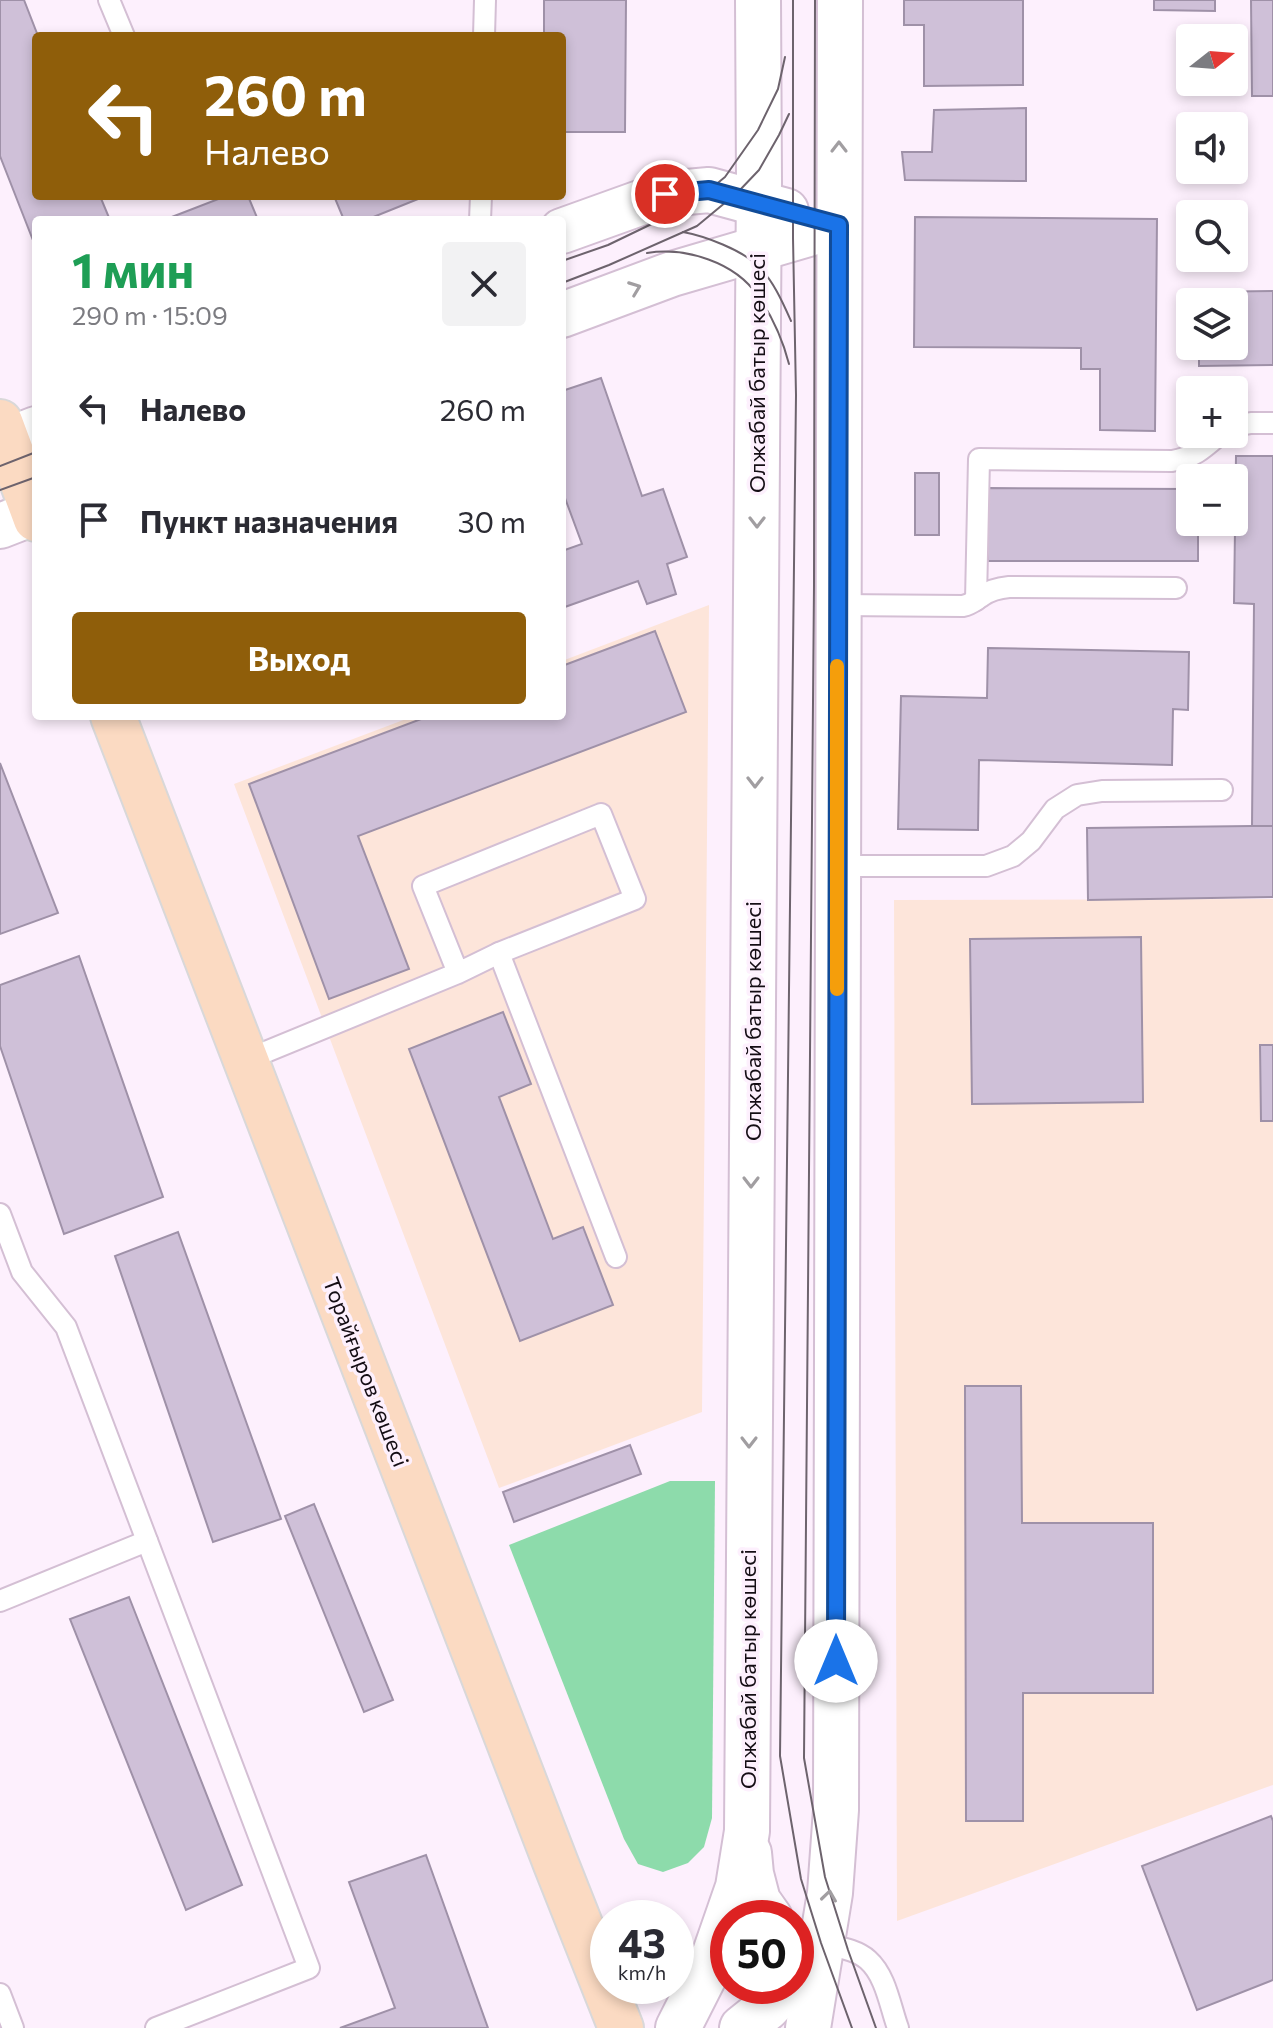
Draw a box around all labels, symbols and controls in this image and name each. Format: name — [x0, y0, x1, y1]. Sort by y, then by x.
north arrow — [1176, 24, 1248, 96]
map controls — [1176, 24, 1248, 536]
text: 260 m — [204, 59, 367, 128]
icon: left — [72, 64, 176, 168]
button: sound — [1176, 112, 1248, 184]
text: Налево — [204, 128, 330, 172]
one-way arrow — [830, 140, 848, 153]
pin — [631, 160, 699, 228]
icon: arrive — [643, 172, 687, 216]
button: search — [1176, 200, 1248, 272]
text: 1 мин — [72, 239, 194, 298]
button: close — [442, 242, 526, 326]
street label: Олжабай батыр көшесі — [743, 253, 770, 493]
one-way arrow — [627, 281, 641, 298]
button: layers — [1176, 288, 1248, 360]
text: 290 m · 15:09 — [72, 299, 228, 330]
button: + — [1176, 376, 1248, 448]
icon: left — [72, 386, 116, 430]
text: Налево — [140, 390, 246, 427]
text: 260 m — [440, 390, 526, 427]
button: − — [1176, 464, 1248, 536]
icon: arrive — [72, 498, 116, 542]
text: Пункт назначения — [140, 502, 398, 539]
text: 30 m — [457, 502, 526, 539]
one-way arrow — [748, 516, 766, 529]
button: Выход — [72, 612, 526, 704]
one-way arrow — [746, 776, 763, 789]
street label: Олжабай батыр көшесі — [739, 901, 766, 1141]
one-way arrow — [743, 1176, 760, 1189]
street label: Торайғыров көшесі — [318, 1273, 415, 1470]
one-way arrow — [740, 1436, 758, 1449]
street label: Олжабай батыр көшесі — [734, 1549, 761, 1789]
position arrow — [794, 1619, 878, 1703]
one-way arrow — [820, 1889, 837, 1903]
speed limit sign: 50 — [710, 1900, 814, 2004]
text: 43 — [618, 1917, 666, 1966]
text: km/h — [618, 1960, 666, 1984]

